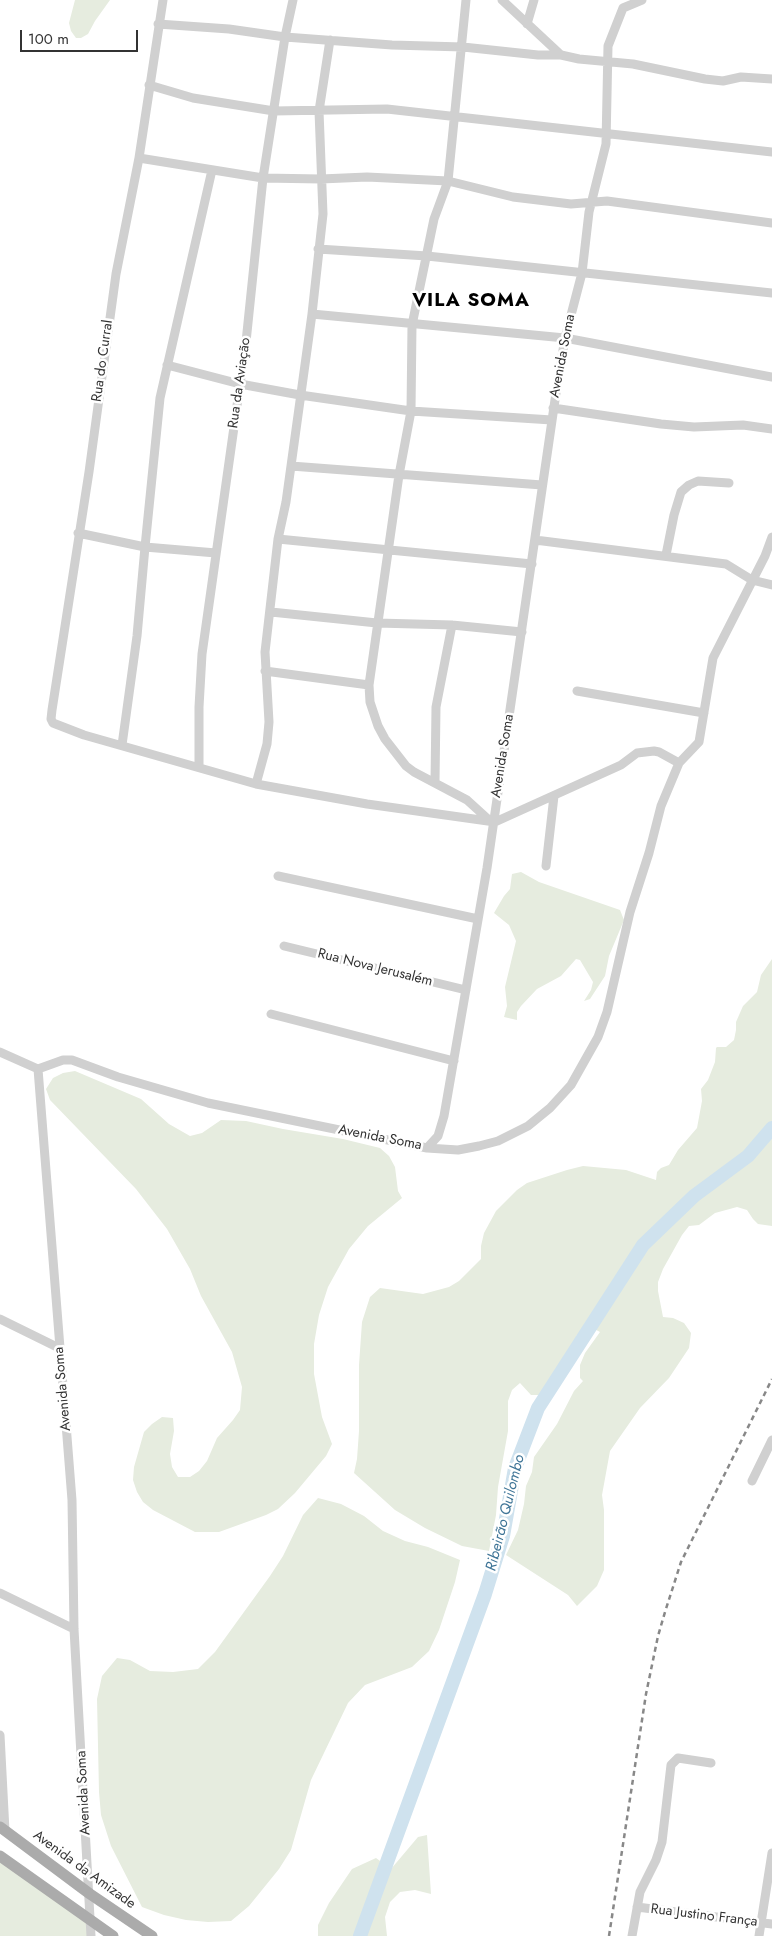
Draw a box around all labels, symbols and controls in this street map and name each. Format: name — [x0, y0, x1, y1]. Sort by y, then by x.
scale bar — [22, 20, 140, 52]
text: 100 m — [28, 28, 69, 50]
district label: VILA SOMA — [411, 290, 531, 312]
street label: Avenida Soma — [547, 313, 579, 399]
street label: Rua do Curral — [89, 319, 117, 403]
street label: Rua da Aviação — [225, 337, 255, 429]
street label: Avenida Soma — [488, 713, 518, 799]
street label: Rua Nova Jerusalém — [316, 946, 434, 990]
street label: Avenida Soma — [337, 1122, 423, 1154]
street label: Avenida Soma — [51, 1346, 75, 1432]
water label: Ribeirão Quilombo — [483, 1453, 529, 1573]
street label: Avenida Soma — [73, 1750, 95, 1836]
street label: Avenida da Amizade — [29, 1827, 139, 1913]
street label: Rua Justino França — [650, 1901, 758, 1931]

